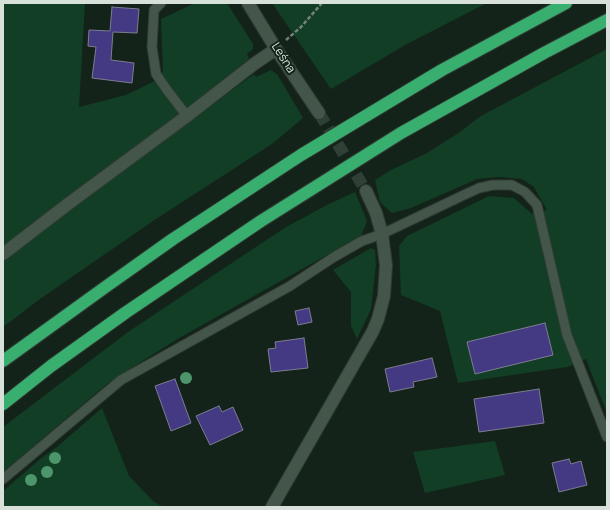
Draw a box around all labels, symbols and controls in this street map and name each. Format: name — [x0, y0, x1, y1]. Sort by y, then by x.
street label: Leśna — [268, 40, 298, 76]

